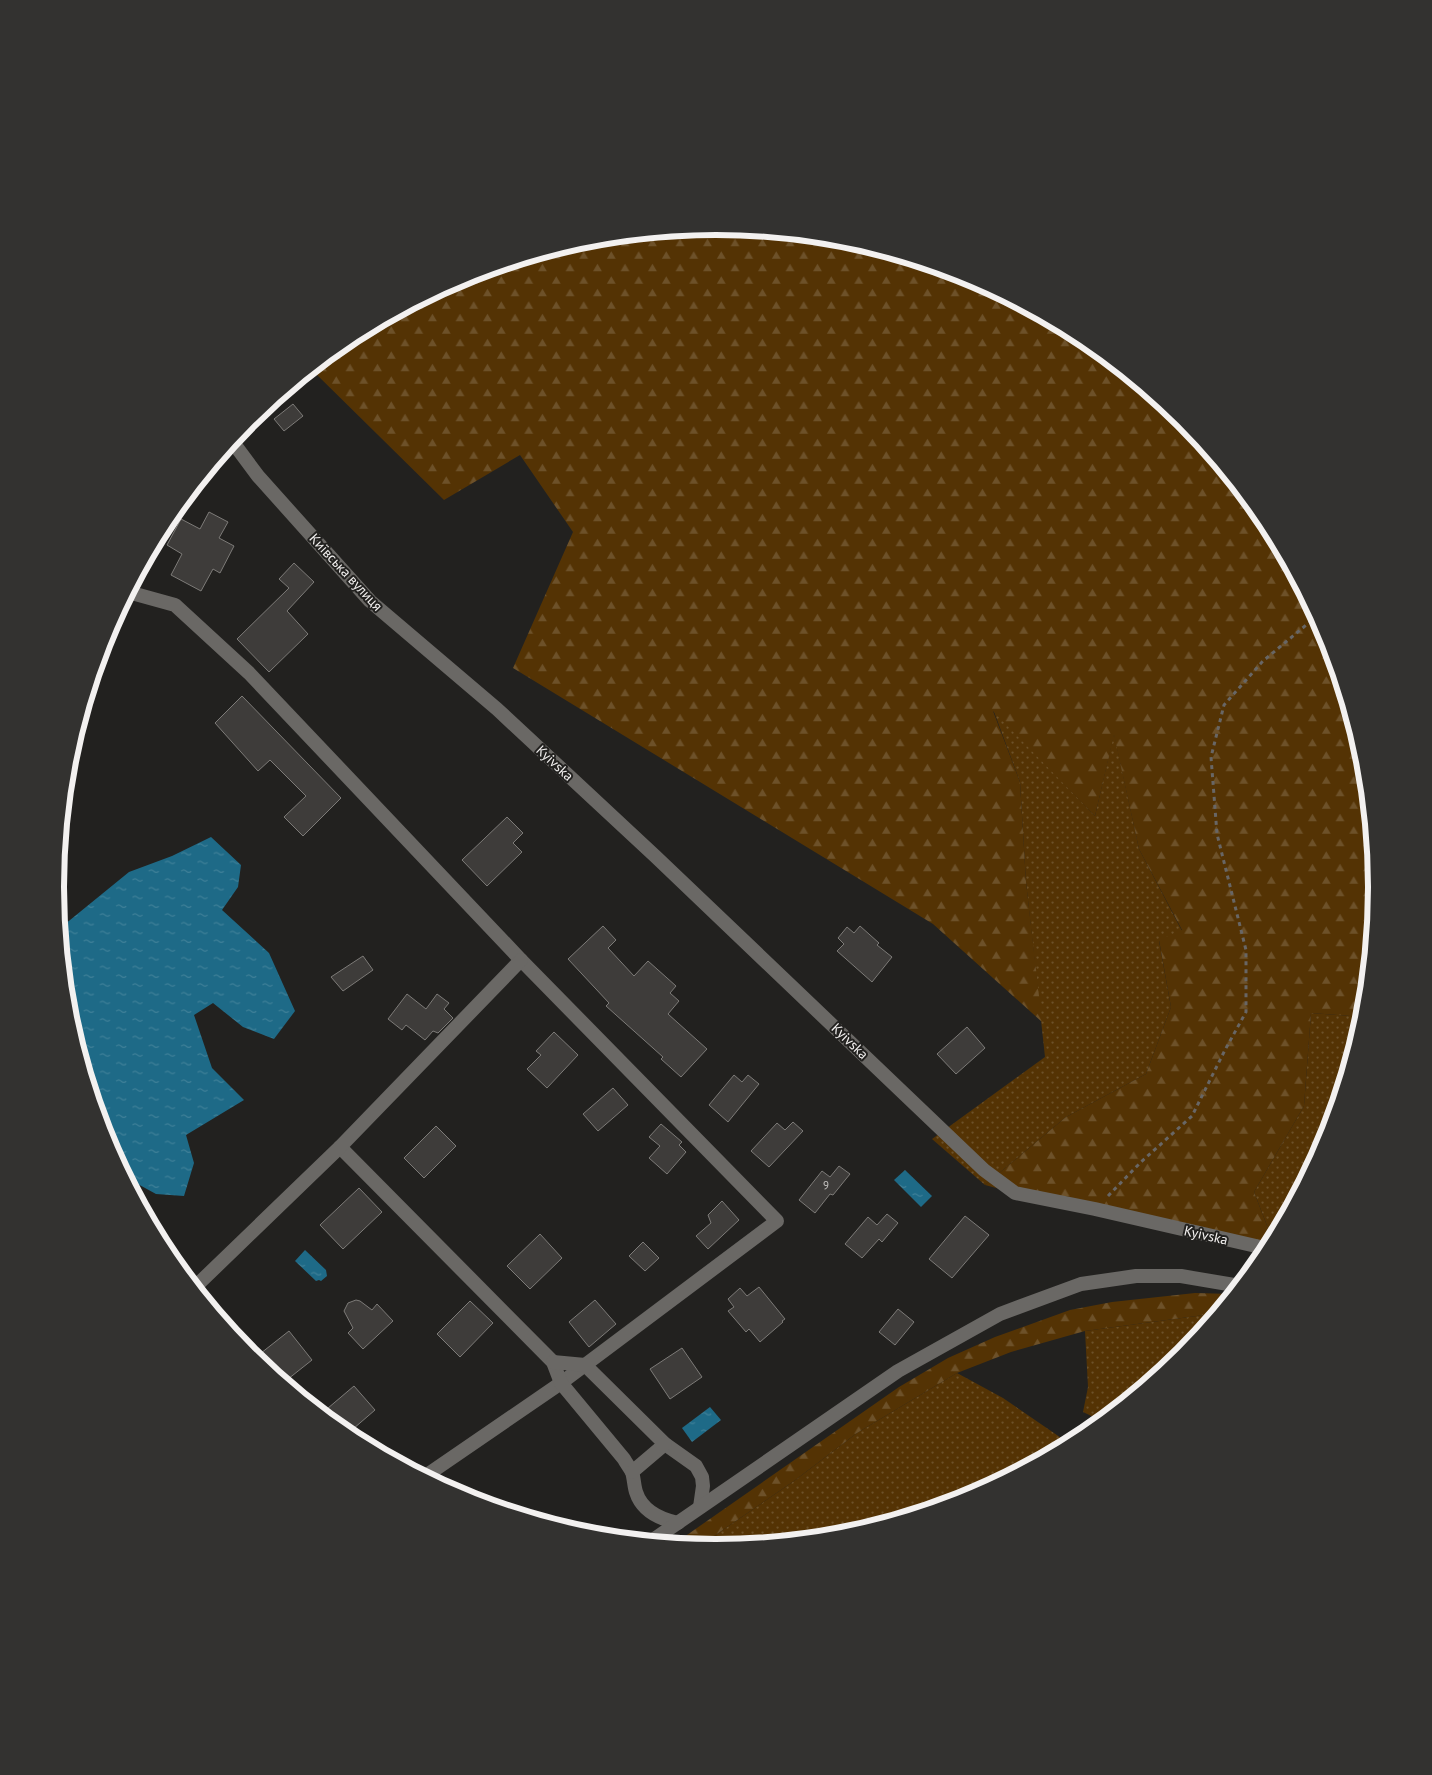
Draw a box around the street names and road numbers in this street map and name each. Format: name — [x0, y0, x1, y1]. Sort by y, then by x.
street label: Київська вулиця — [305, 529, 387, 615]
street label: Kyivska — [533, 741, 577, 785]
street label: Kyivska — [828, 1019, 872, 1063]
street label: Kyivska — [1182, 1221, 1230, 1249]

